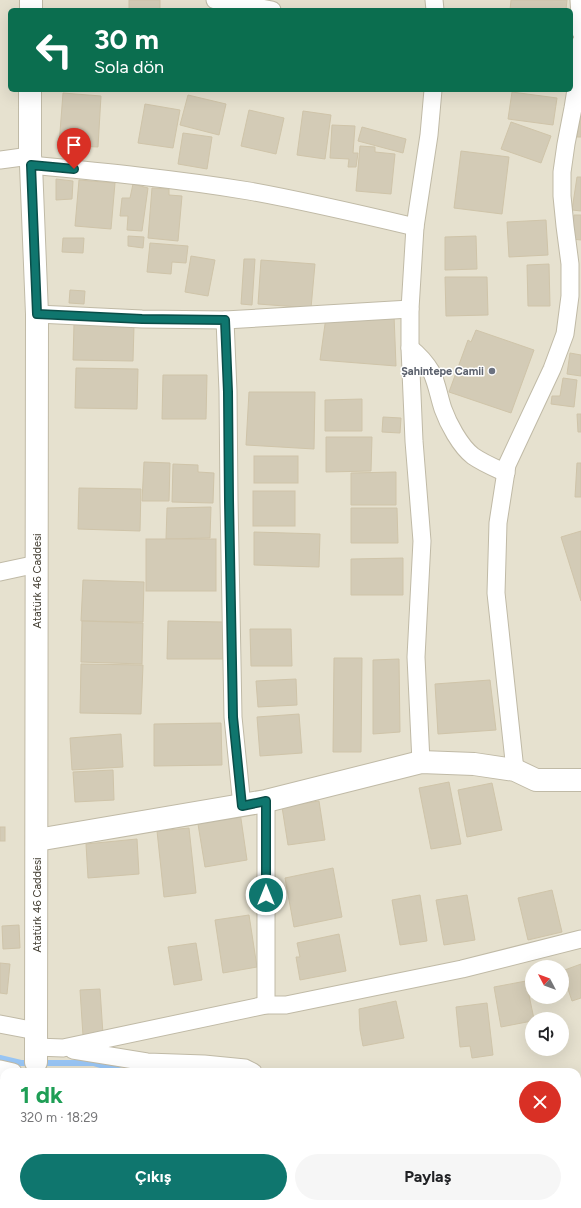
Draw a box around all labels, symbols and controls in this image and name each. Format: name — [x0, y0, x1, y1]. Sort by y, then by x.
text: 30 m — [94, 22, 159, 56]
icon: left — [28, 24, 80, 76]
text: Sola dön — [94, 56, 164, 78]
pin — [57, 128, 91, 169]
icon: arrive — [63, 134, 85, 156]
place label: Şahintepe Camii — [401, 365, 484, 378]
marker: Şahintepe Camii — [487, 366, 497, 376]
street label: Atatürk 46 Caddesi — [31, 533, 44, 629]
street label: Atatürk 46 Caddesi — [31, 857, 44, 953]
position arrow — [245, 874, 287, 916]
north arrow — [525, 960, 569, 1004]
map controls — [525, 960, 569, 1056]
button: sound — [525, 1012, 569, 1056]
text: 1 dk — [20, 1080, 63, 1109]
button: close — [519, 1081, 561, 1123]
text: 320 m · 18:29 — [20, 1110, 98, 1125]
button: Çıkış — [20, 1154, 287, 1200]
button: Paylaş — [295, 1154, 561, 1200]

